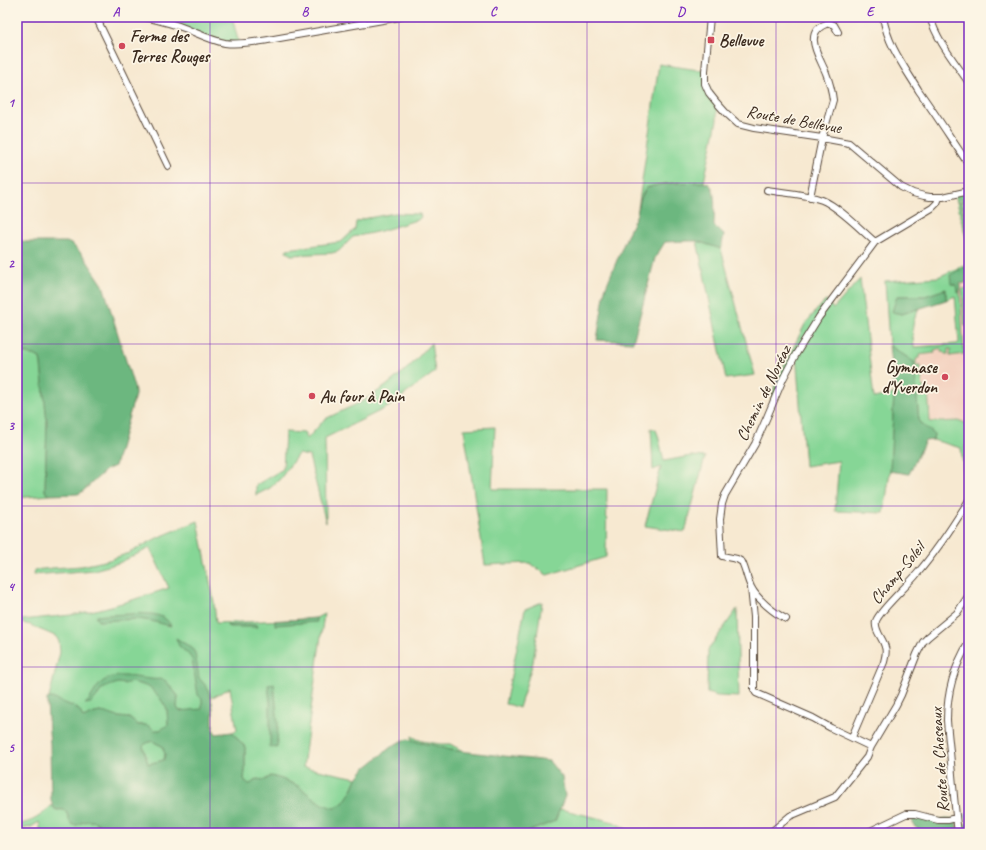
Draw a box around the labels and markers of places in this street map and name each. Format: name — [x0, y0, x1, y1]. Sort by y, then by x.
place label: Ferme des Terres Rouges — [130, 26, 211, 67]
place label: Bellevue — [719, 30, 765, 51]
marker: Bellevue — [706, 35, 716, 45]
marker: Ferme des Terres Rouges — [117, 41, 127, 51]
place label: Gymnase d'Yverdon — [882, 357, 938, 398]
marker: Gymnase d'Yverdon — [940, 372, 950, 382]
place label: Au four à Pain — [320, 386, 405, 407]
marker: Au four à Pain — [307, 391, 317, 401]

